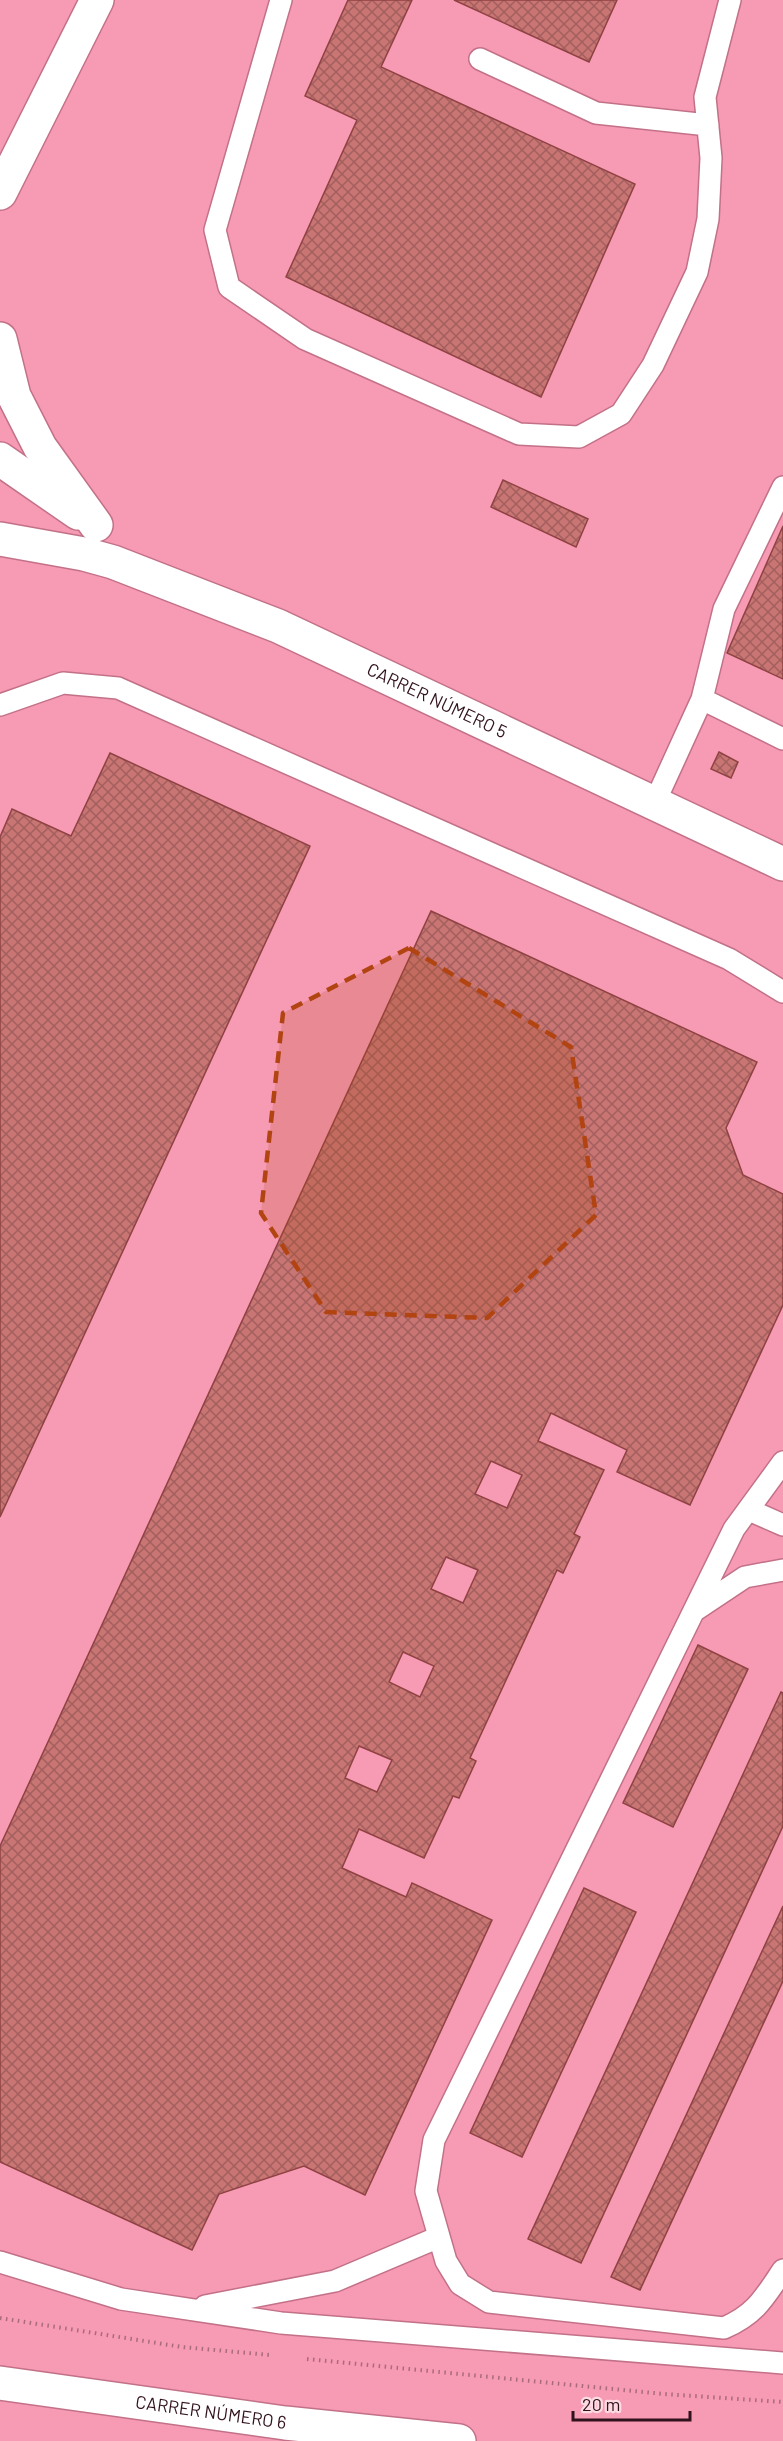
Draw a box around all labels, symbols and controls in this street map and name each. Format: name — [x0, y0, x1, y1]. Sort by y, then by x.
street label: CARRER NÚMERO 5 — [364, 658, 511, 742]
scale bar — [573, 2384, 690, 2422]
street label: CARRER NÚMERO 6 — [134, 2390, 288, 2433]
text: 20 m — [582, 2393, 620, 2415]

